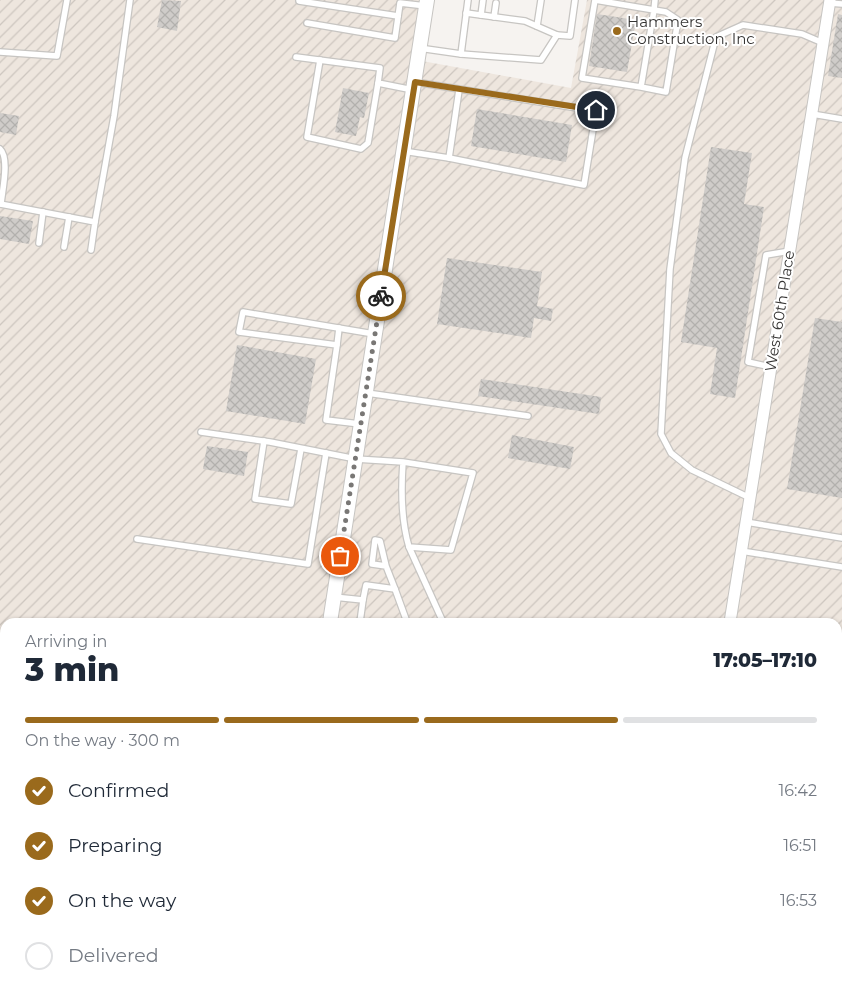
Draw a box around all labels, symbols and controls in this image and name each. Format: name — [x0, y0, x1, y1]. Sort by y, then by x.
place label: Hammers Construction, Inc — [627, 12, 755, 48]
marker: Hammers Construction, Inc — [611, 25, 623, 37]
pin — [575, 89, 617, 131]
icon: home — [582, 96, 610, 124]
street label: West 60th Place — [761, 249, 798, 373]
courier — [356, 271, 406, 321]
icon: bike — [367, 282, 395, 310]
pin — [319, 535, 361, 577]
icon: bag — [326, 542, 354, 570]
text: Arriving in — [25, 632, 107, 651]
text: 17:05–17:10 — [713, 649, 817, 672]
text: 3 min — [25, 650, 119, 689]
text: On the way · 300 m — [25, 731, 180, 750]
icon: check — [25, 777, 53, 805]
text: Confirmed — [68, 779, 169, 802]
text: 16:42 — [778, 781, 817, 800]
icon: check — [25, 832, 53, 860]
text: Preparing — [68, 834, 163, 857]
text: 16:51 — [783, 836, 817, 855]
icon: check — [25, 887, 53, 915]
text: On the way — [68, 889, 176, 912]
text: 16:53 — [780, 891, 817, 910]
text: Delivered — [68, 944, 159, 967]

